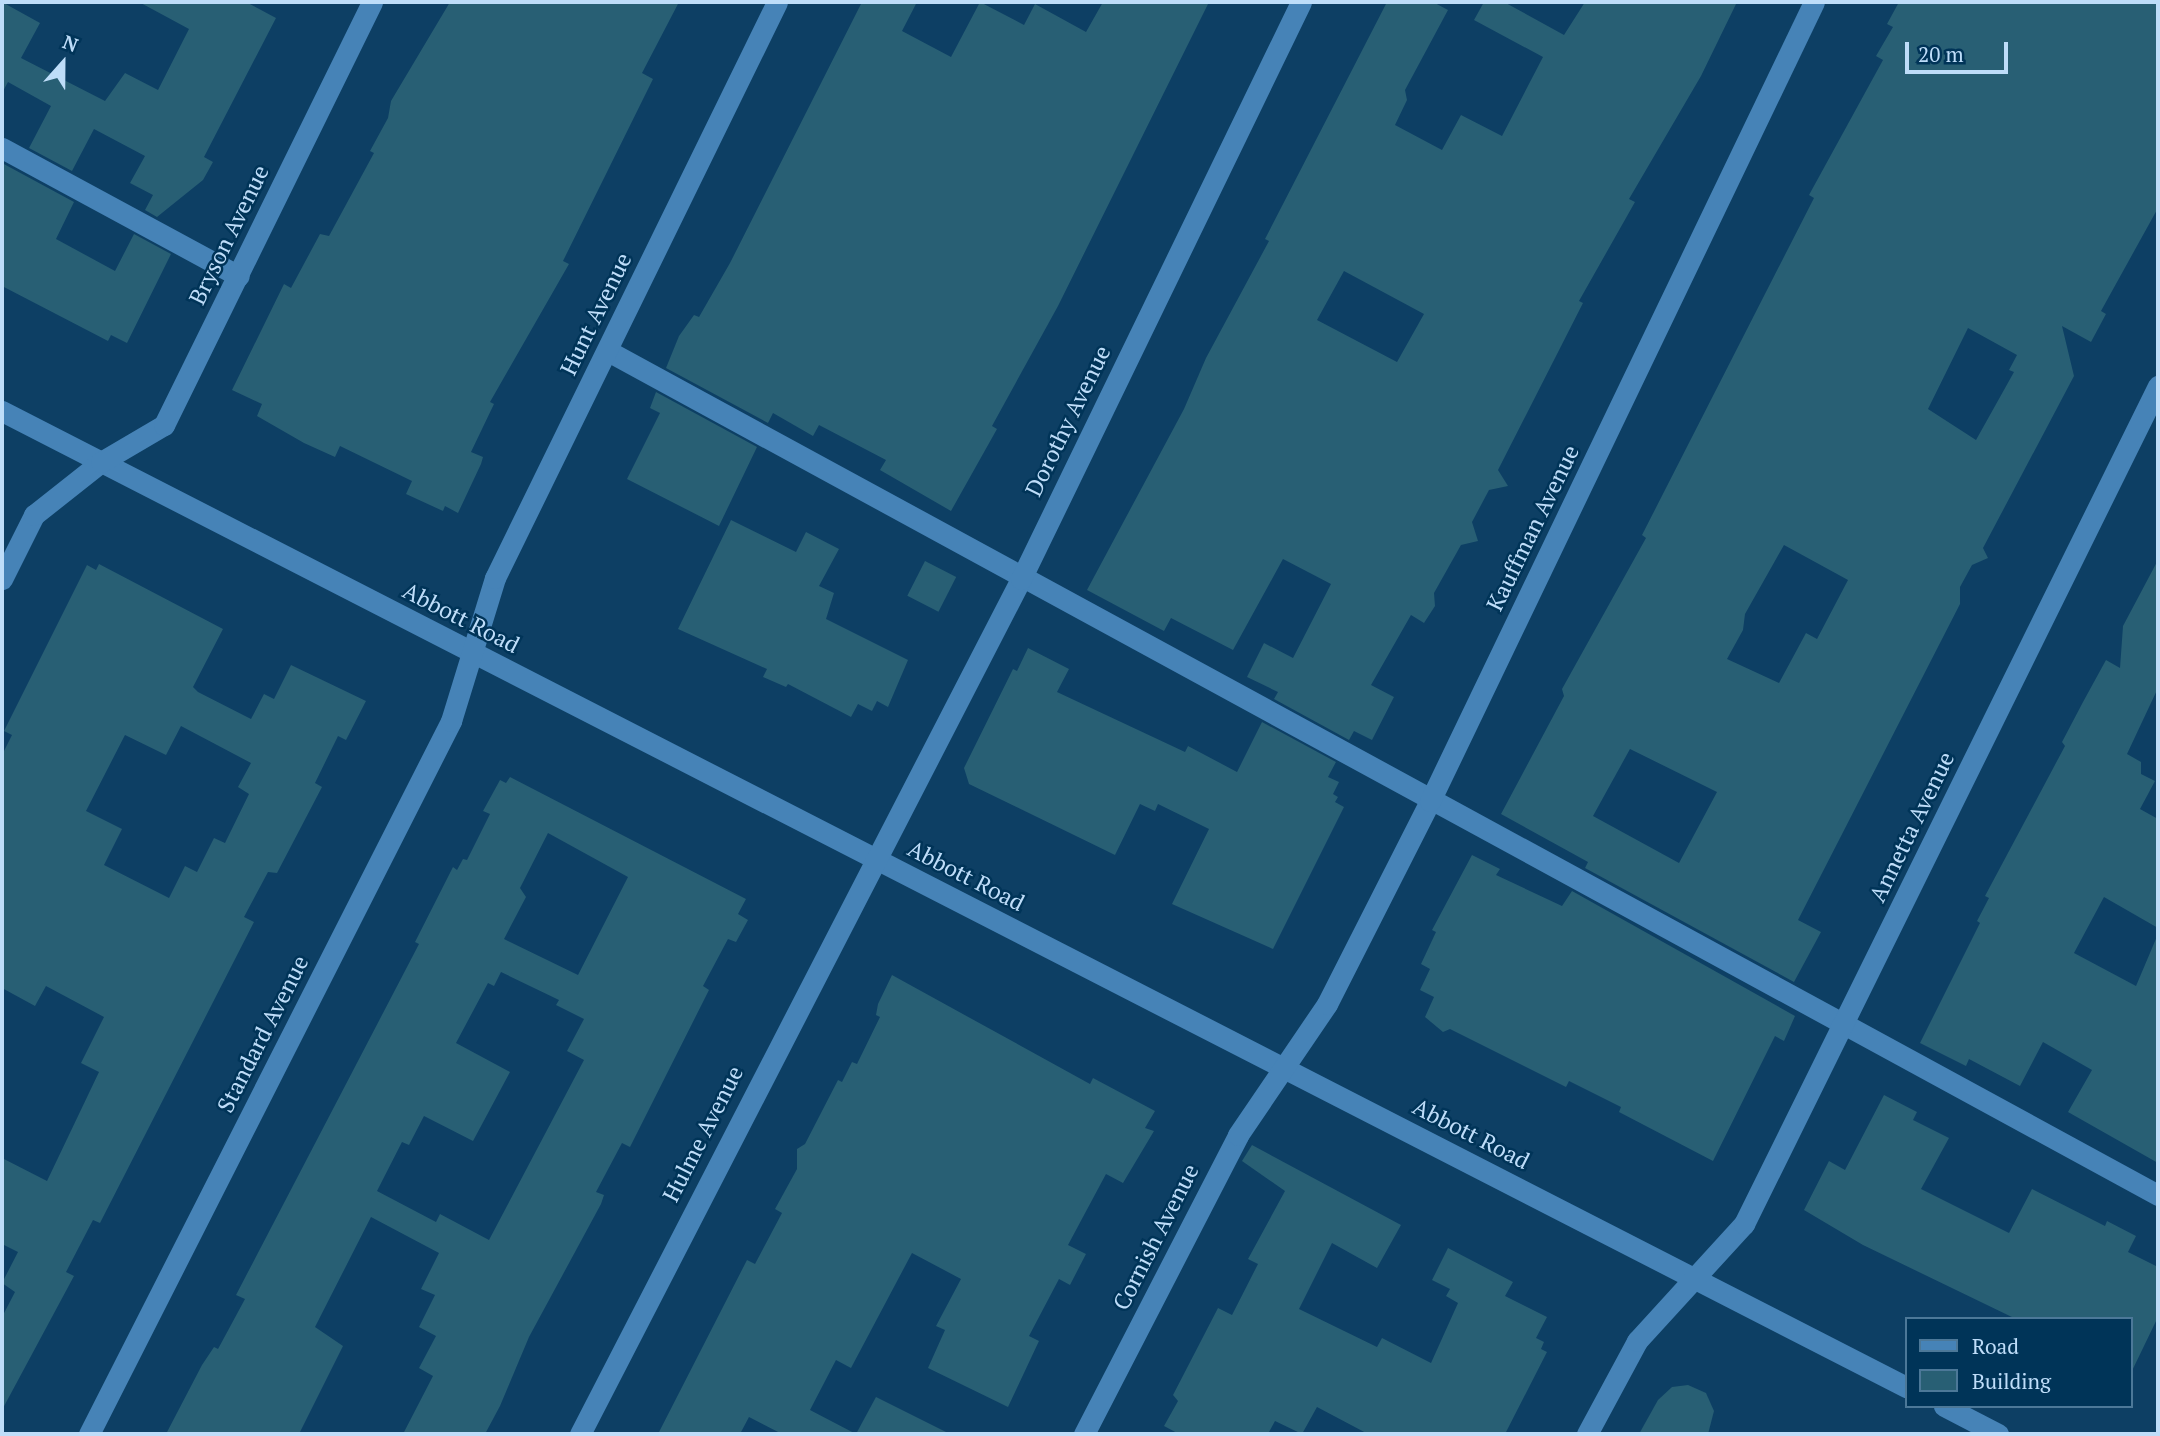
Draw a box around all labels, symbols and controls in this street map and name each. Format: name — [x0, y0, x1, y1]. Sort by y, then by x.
north arrow — [28, 28, 98, 98]
scale bar — [1908, 28, 2011, 72]
text: N — [60, 29, 82, 57]
text: 20 m — [1918, 40, 1964, 68]
street label: Bryson Avenue — [183, 161, 275, 309]
street label: Hunt Avenue — [554, 248, 638, 380]
street label: Dorothy Avenue — [1019, 341, 1117, 501]
street label: Kauffman Avenue — [1481, 440, 1585, 616]
street label: Abbott Road — [398, 577, 524, 659]
street label: Annetta Avenue — [1864, 747, 1960, 907]
street label: Abbott Road — [903, 835, 1029, 917]
street label: Standard Avenue — [211, 951, 315, 1117]
street label: Hulme Avenue — [657, 1061, 749, 1207]
street label: Abbott Road — [1408, 1093, 1534, 1175]
street label: Cornish Avenue — [1107, 1159, 1205, 1315]
legend — [1904, 1317, 2132, 1408]
text: Road — [1972, 1332, 2019, 1360]
text: Building — [1972, 1367, 2051, 1395]

